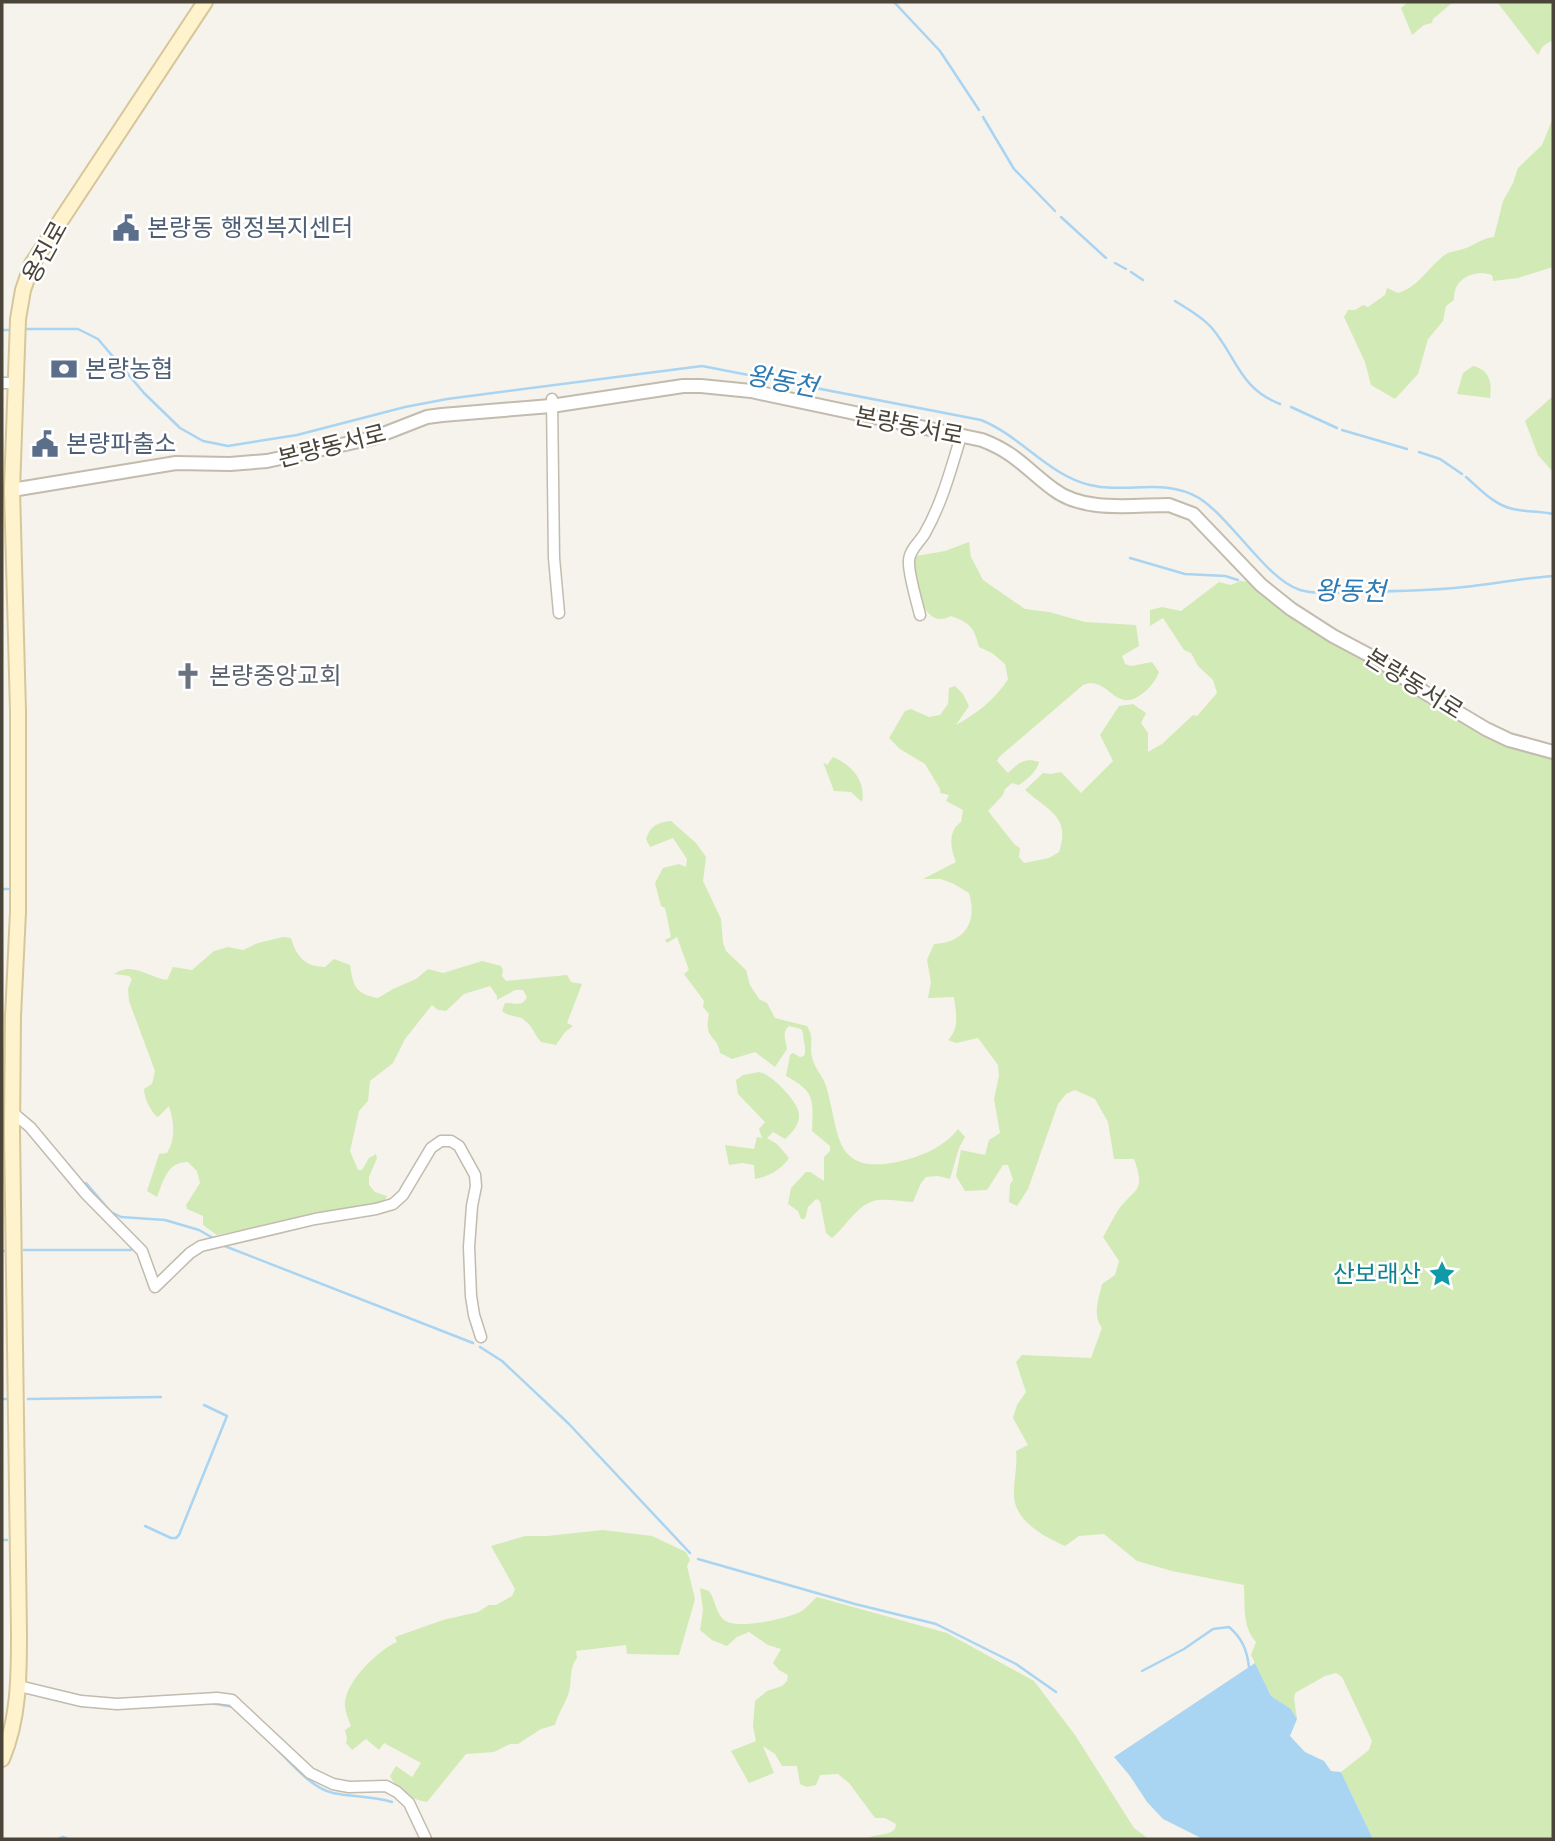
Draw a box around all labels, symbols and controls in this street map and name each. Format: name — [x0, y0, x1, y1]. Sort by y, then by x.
public building icon: 본량동 행정복지센터 — [111, 213, 141, 243]
place label: 본량동 행정복지센터 — [147, 214, 353, 242]
street label: 용진로 — [17, 216, 73, 288]
bank icon: 본량농협 — [49, 354, 79, 384]
place label: 본량농협 — [85, 355, 173, 383]
water label: 왕동천 — [744, 359, 823, 403]
street label: 본량동서로 — [852, 402, 966, 450]
street label: 본량동서로 — [275, 419, 389, 473]
public building icon: 본량파출소 — [30, 429, 60, 459]
place label: 본량파출소 — [66, 430, 176, 458]
water label: 왕동천 — [1314, 575, 1389, 607]
street label: 본량동서로 — [1360, 643, 1468, 725]
church icon: 본량중앙교회 — [173, 661, 203, 691]
place label: 본량중앙교회 — [209, 662, 341, 690]
place icon: 산보래산 — [1427, 1259, 1457, 1289]
place label: 산보래산 — [1333, 1260, 1421, 1288]

